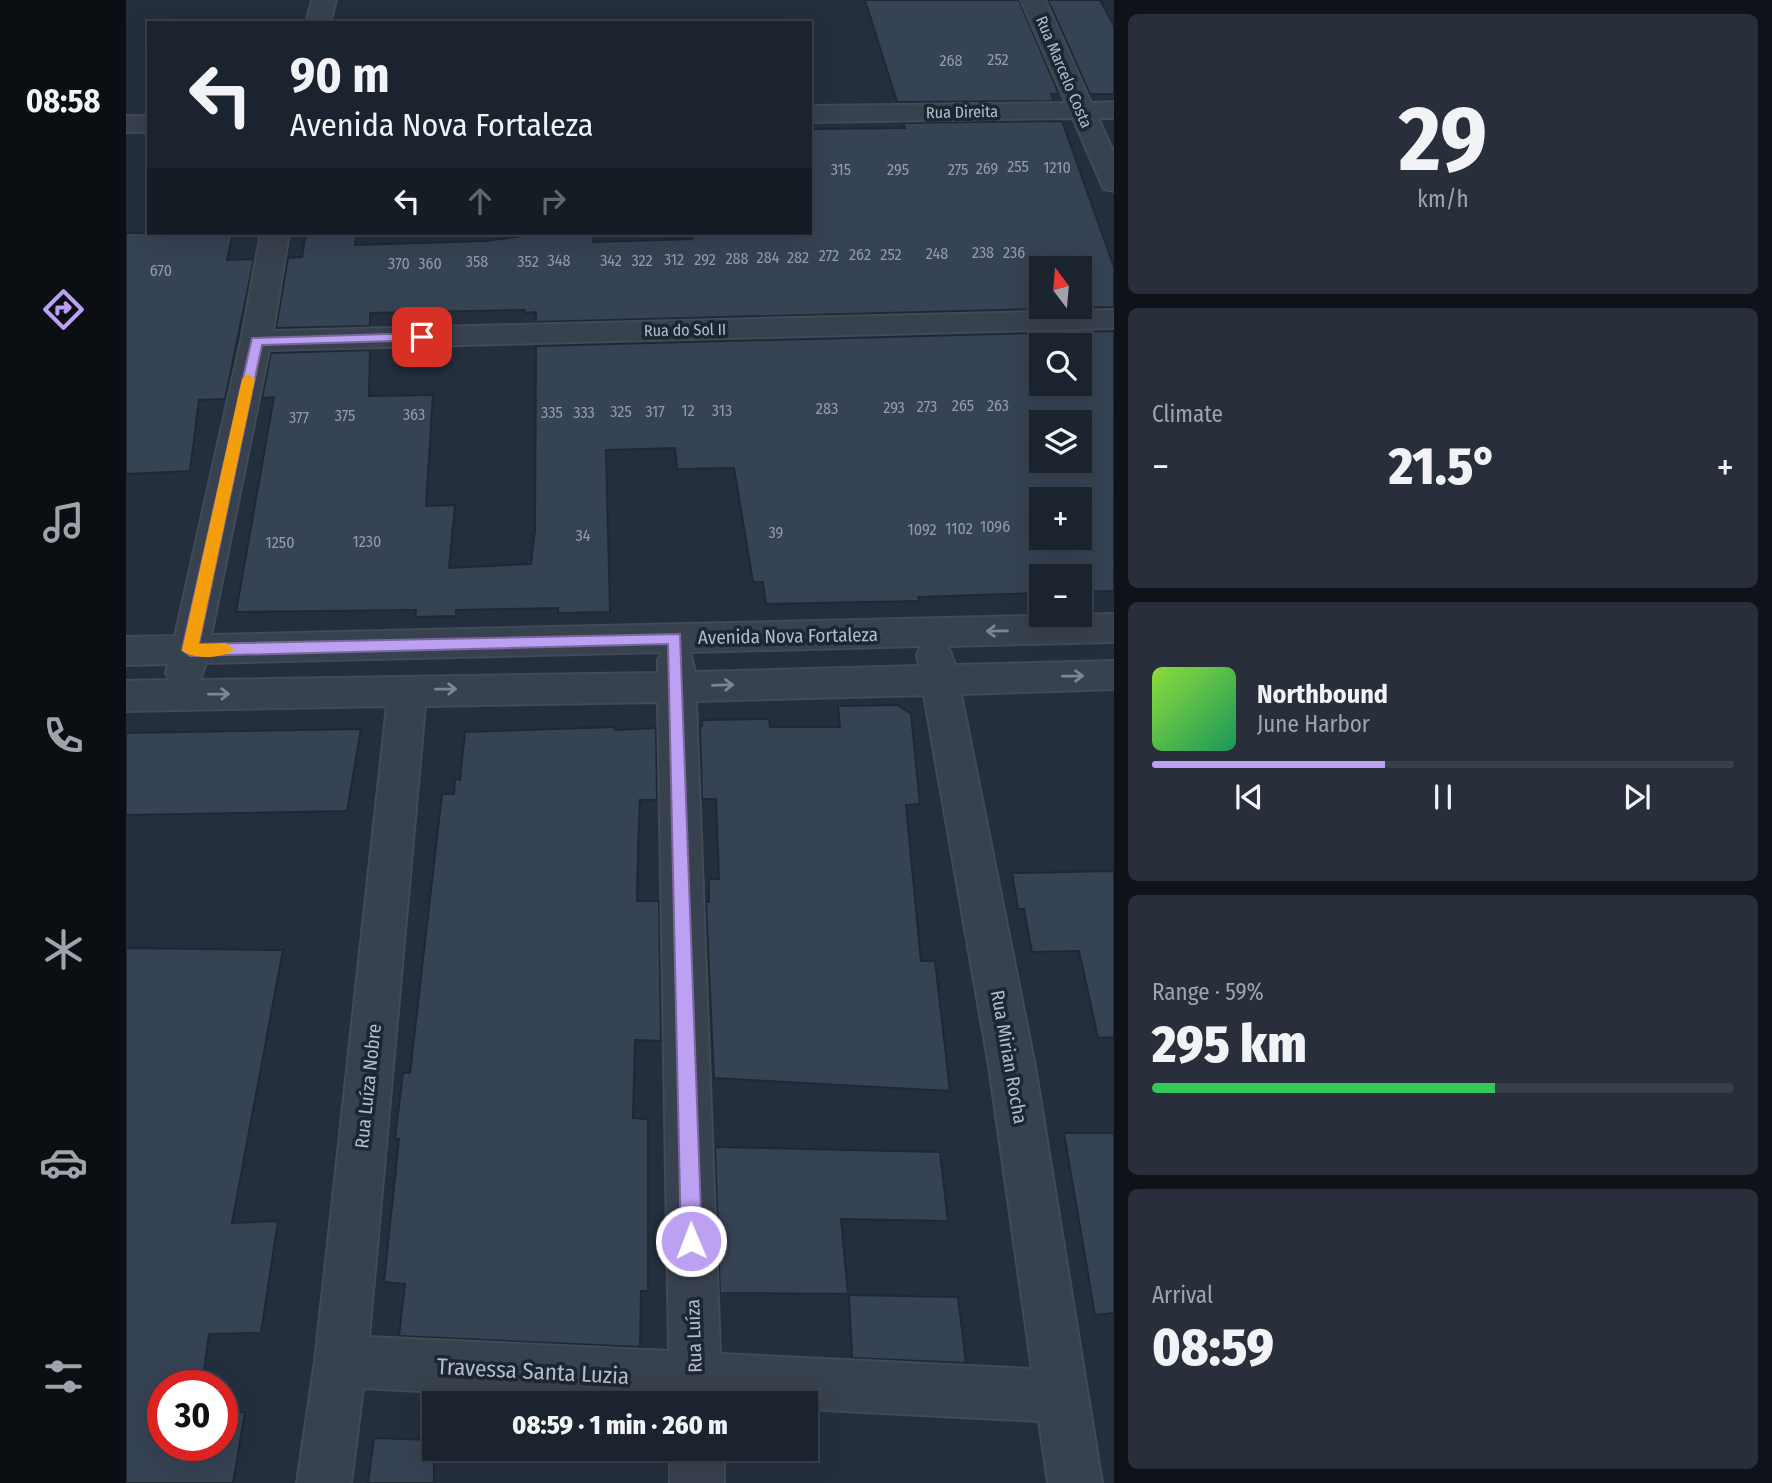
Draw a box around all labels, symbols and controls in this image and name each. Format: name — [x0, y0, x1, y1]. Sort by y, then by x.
street label: Rua Marcelo Costa — [1032, 13, 1096, 131]
text: 90 m — [290, 46, 390, 105]
icon: left — [175, 49, 266, 140]
house number: 252 — [987, 50, 1009, 69]
house number: 268 — [940, 51, 963, 70]
text: 08:58 — [26, 82, 100, 120]
text: 29 — [1399, 85, 1487, 194]
street label: Rua Direita — [926, 102, 998, 122]
text: Avenida Nova Fortaleza — [290, 106, 593, 144]
house number: 255 — [1007, 157, 1029, 176]
house number: 1210 — [1043, 158, 1071, 177]
house number: 269 — [976, 159, 999, 178]
house number: 315 — [831, 160, 851, 179]
house number: 295 — [887, 160, 909, 179]
house number: 275 — [948, 160, 968, 179]
icon: left — [388, 182, 426, 220]
icon: ahead — [461, 182, 499, 220]
icon: right — [534, 182, 572, 220]
text: km/h — [1417, 185, 1469, 213]
house number: 238 — [972, 243, 994, 262]
house number: 236 — [1003, 243, 1025, 262]
house number: 248 — [926, 244, 948, 263]
house number: 262 — [849, 245, 871, 264]
house number: 252 — [880, 245, 902, 264]
house number: 272 — [819, 246, 839, 265]
house number: 284 — [757, 248, 780, 267]
house number: 282 — [787, 248, 809, 267]
house number: 288 — [725, 249, 749, 268]
house number: 312 — [664, 250, 684, 269]
house number: 292 — [694, 250, 716, 269]
house number: 348 — [548, 251, 570, 270]
house number: 342 — [600, 251, 622, 270]
house number: 322 — [631, 251, 653, 270]
house number: 358 — [466, 252, 488, 271]
house number: 352 — [517, 252, 539, 271]
house number: 370 — [388, 254, 410, 273]
house number: 360 — [418, 254, 442, 273]
north arrow — [1029, 256, 1092, 318]
map controls — [1029, 256, 1092, 627]
house number: 670 — [150, 261, 172, 280]
icon: directions — [39, 285, 88, 334]
pin — [392, 307, 452, 367]
icon: arrive — [403, 318, 441, 356]
street label: Rua do Sol II — [644, 320, 726, 340]
button: search — [1029, 333, 1092, 396]
house number: 265 — [952, 396, 974, 415]
house number: 263 — [987, 396, 1009, 415]
house number: 273 — [917, 397, 937, 416]
house number: 293 — [883, 398, 905, 417]
house number: 283 — [816, 399, 838, 418]
text: Climate — [1152, 400, 1223, 428]
house number: 12 — [681, 401, 695, 420]
house number: 313 — [712, 401, 732, 420]
house number: 325 — [610, 402, 632, 421]
house number: 317 — [645, 402, 665, 421]
house number: 335 — [541, 403, 563, 422]
house number: 333 — [573, 403, 595, 422]
house number: 363 — [403, 405, 425, 424]
house number: 375 — [335, 406, 355, 425]
house number: 377 — [289, 408, 310, 427]
button: layers — [1029, 410, 1092, 473]
text: 21.5° — [1389, 435, 1497, 498]
text: − — [1152, 444, 1169, 490]
text: + — [1717, 444, 1734, 490]
button: + — [1029, 487, 1092, 550]
icon: music — [39, 498, 88, 547]
house number: 1096 — [980, 517, 1010, 536]
house number: 1102 — [945, 519, 973, 538]
house number: 1092 — [907, 520, 937, 539]
house number: 39 — [769, 523, 784, 542]
house number: 34 — [576, 526, 591, 545]
house number: 1230 — [353, 532, 381, 551]
house number: 1250 — [266, 533, 294, 552]
button: − — [1029, 564, 1092, 627]
street label: Avenida Nova Fortaleza — [698, 623, 878, 649]
one-way arrow — [986, 624, 1009, 637]
one-way arrow — [1061, 669, 1084, 682]
one-way arrow — [711, 679, 734, 692]
text: Northbound — [1257, 679, 1388, 710]
one-way arrow — [434, 682, 457, 696]
one-way arrow — [207, 687, 230, 700]
text: June Harbor — [1257, 710, 1370, 738]
icon: phone — [39, 711, 88, 760]
icon: previous — [1230, 778, 1268, 816]
icon: pause — [1424, 778, 1462, 816]
icon: next — [1618, 778, 1656, 816]
icon: climate — [39, 925, 88, 974]
text: Range · 59% — [1152, 978, 1264, 1006]
street label: Rua Mirian Rocha — [986, 988, 1032, 1126]
text: 295 km — [1152, 1013, 1307, 1076]
street label: Rua Luíza Nobre — [350, 1023, 386, 1149]
icon: car — [39, 1138, 88, 1187]
position arrow — [654, 1204, 728, 1278]
text: Arrival — [1152, 1281, 1213, 1309]
street label: Rua Luíza — [681, 1299, 707, 1373]
text: 08:59 — [1152, 1316, 1274, 1379]
icon: filters — [39, 1352, 88, 1401]
street label: Travessa Santa Luzia — [436, 1352, 630, 1390]
speed limit sign: 30 — [147, 1370, 238, 1461]
text: 08:59 · 1 min · 260 m — [512, 1410, 728, 1441]

